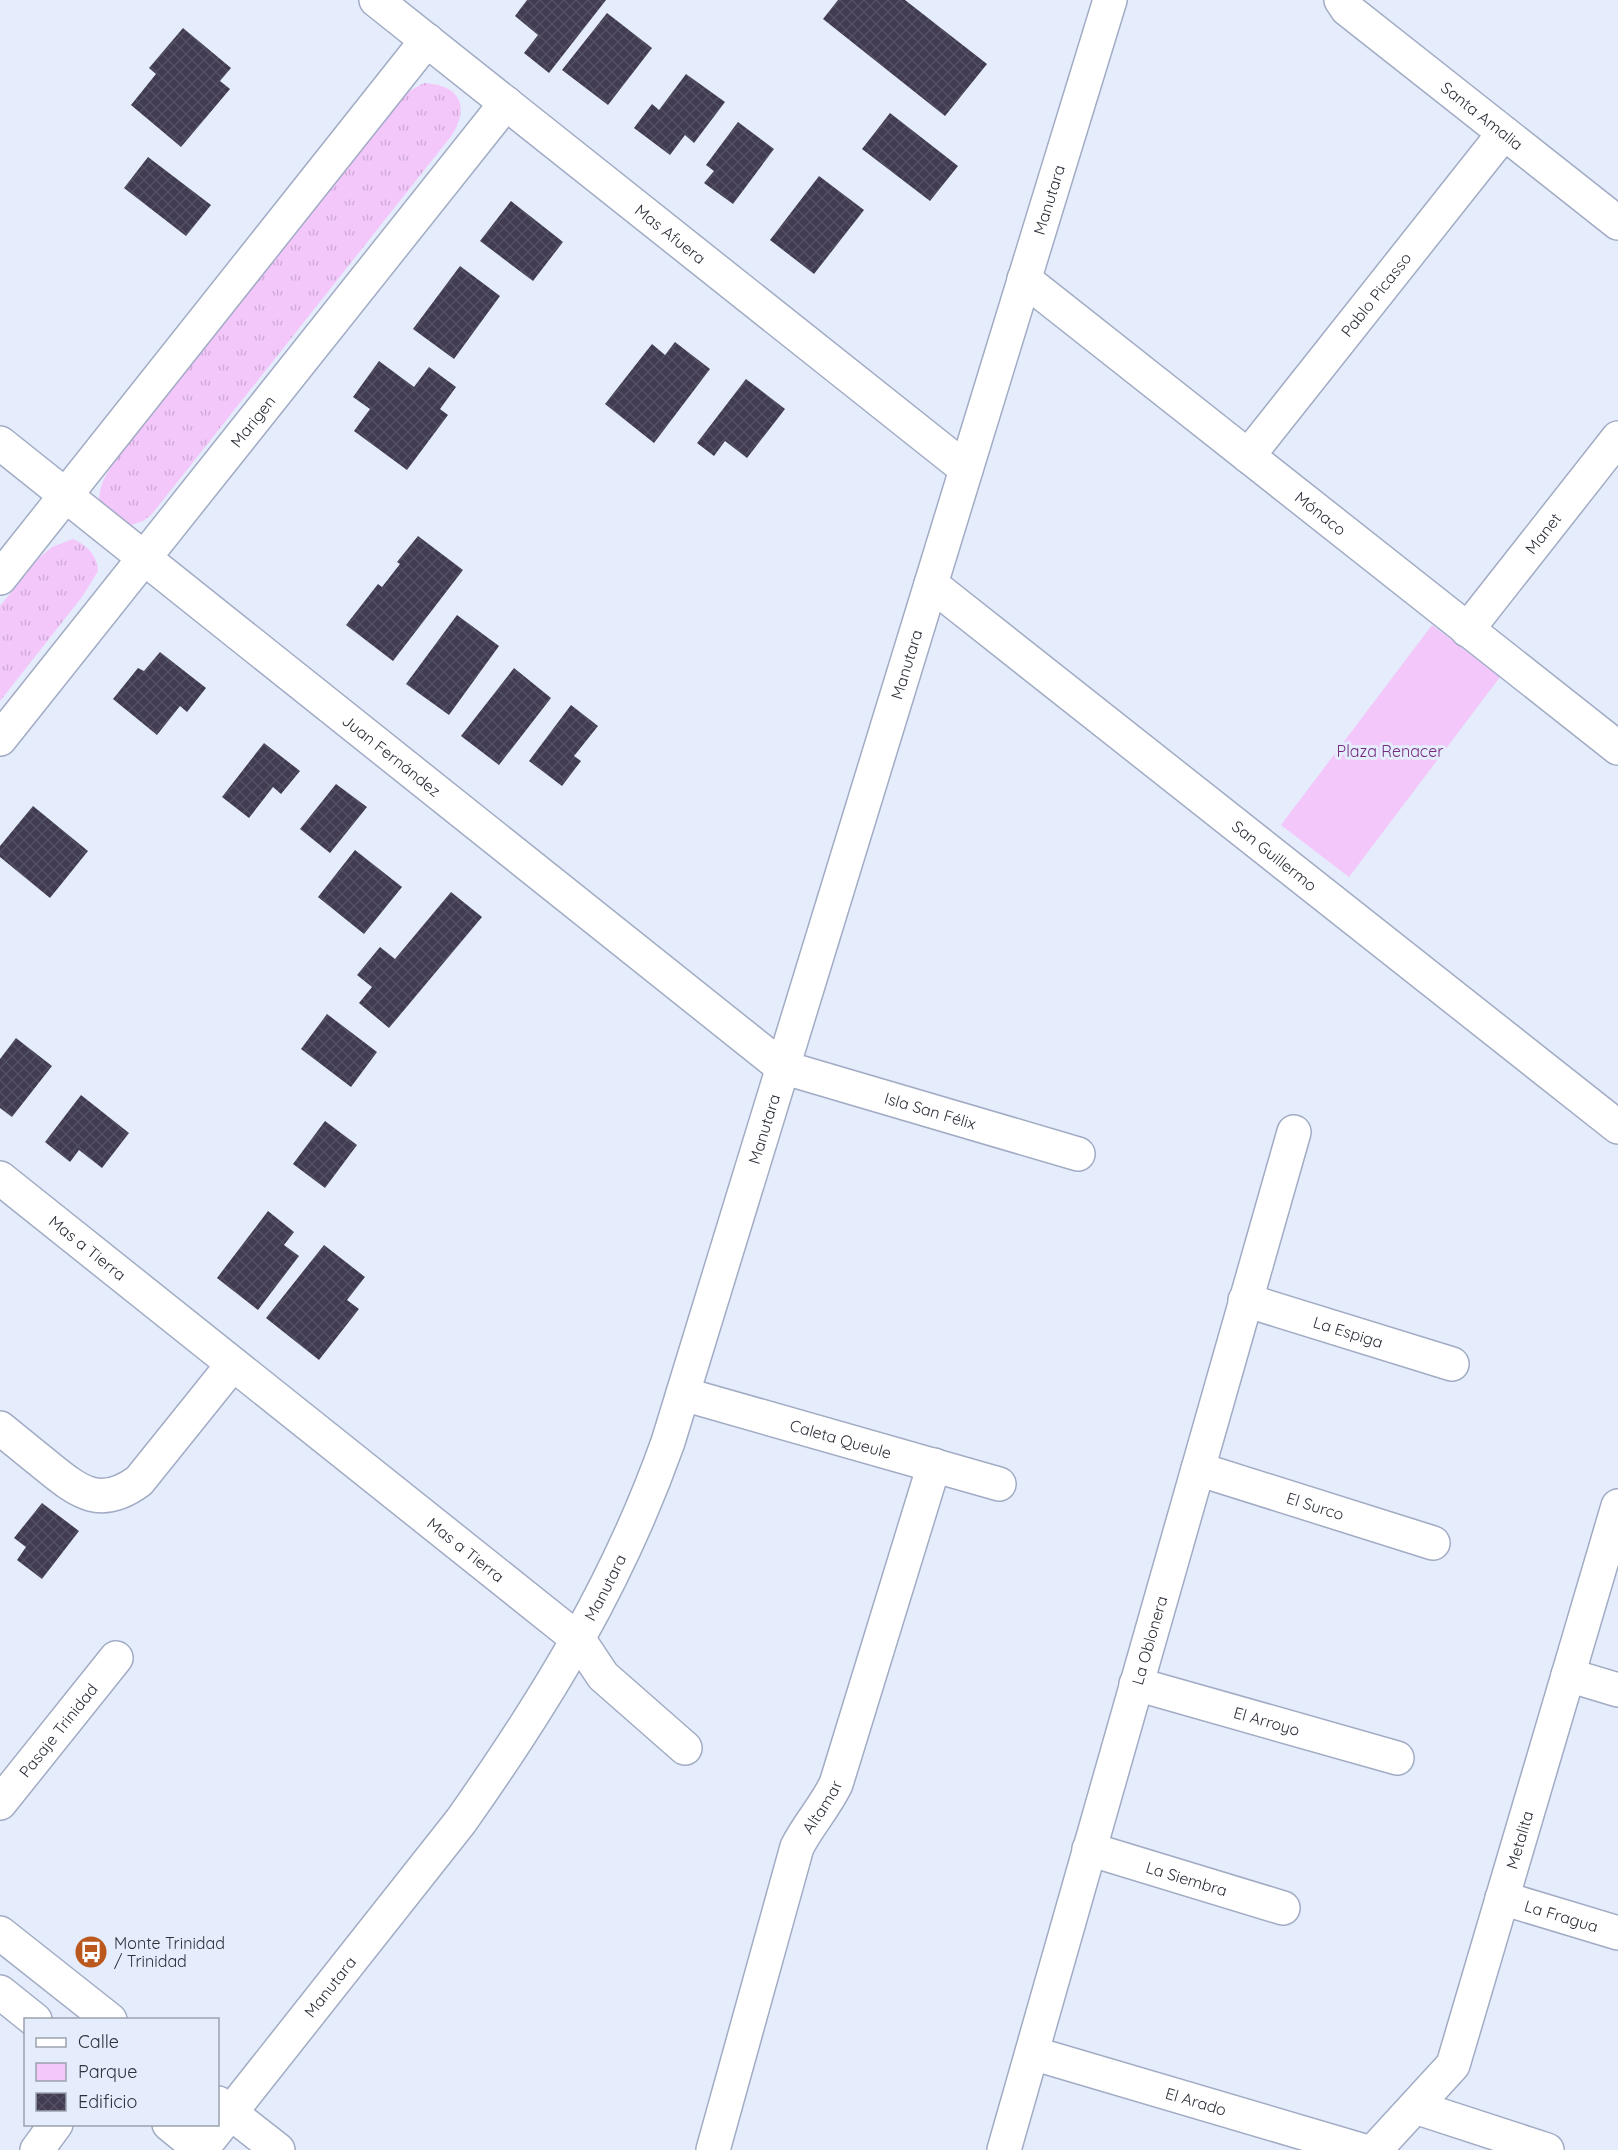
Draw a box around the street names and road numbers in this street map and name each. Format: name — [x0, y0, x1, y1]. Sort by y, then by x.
street label: Santa Amalia — [1437, 77, 1527, 154]
street label: Manutara — [1029, 162, 1069, 237]
street label: Mas Afuera — [631, 200, 710, 268]
street label: Pablo Picasso — [1336, 248, 1416, 341]
street label: Marigen — [226, 391, 279, 451]
street label: Mónaco — [1291, 487, 1350, 540]
street label: Manet — [1521, 509, 1565, 558]
street label: Manutara — [886, 627, 927, 702]
street label: Juan Fernández — [338, 710, 445, 801]
street label: San Guillermo — [1228, 816, 1321, 895]
street label: Isla San Félix — [882, 1088, 979, 1134]
street label: Manutara — [744, 1092, 784, 1166]
street label: Mas a Tierra — [45, 1211, 130, 1285]
street label: La Espiga — [1311, 1312, 1386, 1352]
street label: Caleta Queule — [788, 1415, 894, 1463]
street label: El Surco — [1284, 1488, 1346, 1524]
street label: Mas a Tierra — [423, 1513, 508, 1587]
street label: Manutara — [580, 1551, 630, 1624]
street label: La Oblonera — [1127, 1593, 1171, 1687]
street label: Pasaje Trinidad — [15, 1679, 102, 1781]
street label: El Arroyo — [1231, 1702, 1302, 1740]
street label: Altamar — [798, 1778, 847, 1837]
street label: Metalita — [1501, 1809, 1537, 1871]
street label: La Siembra — [1143, 1857, 1230, 1900]
street label: La Fragua — [1522, 1895, 1601, 1936]
street label: Manutara — [300, 1952, 360, 2021]
street label: El Arado — [1163, 2083, 1229, 2120]

